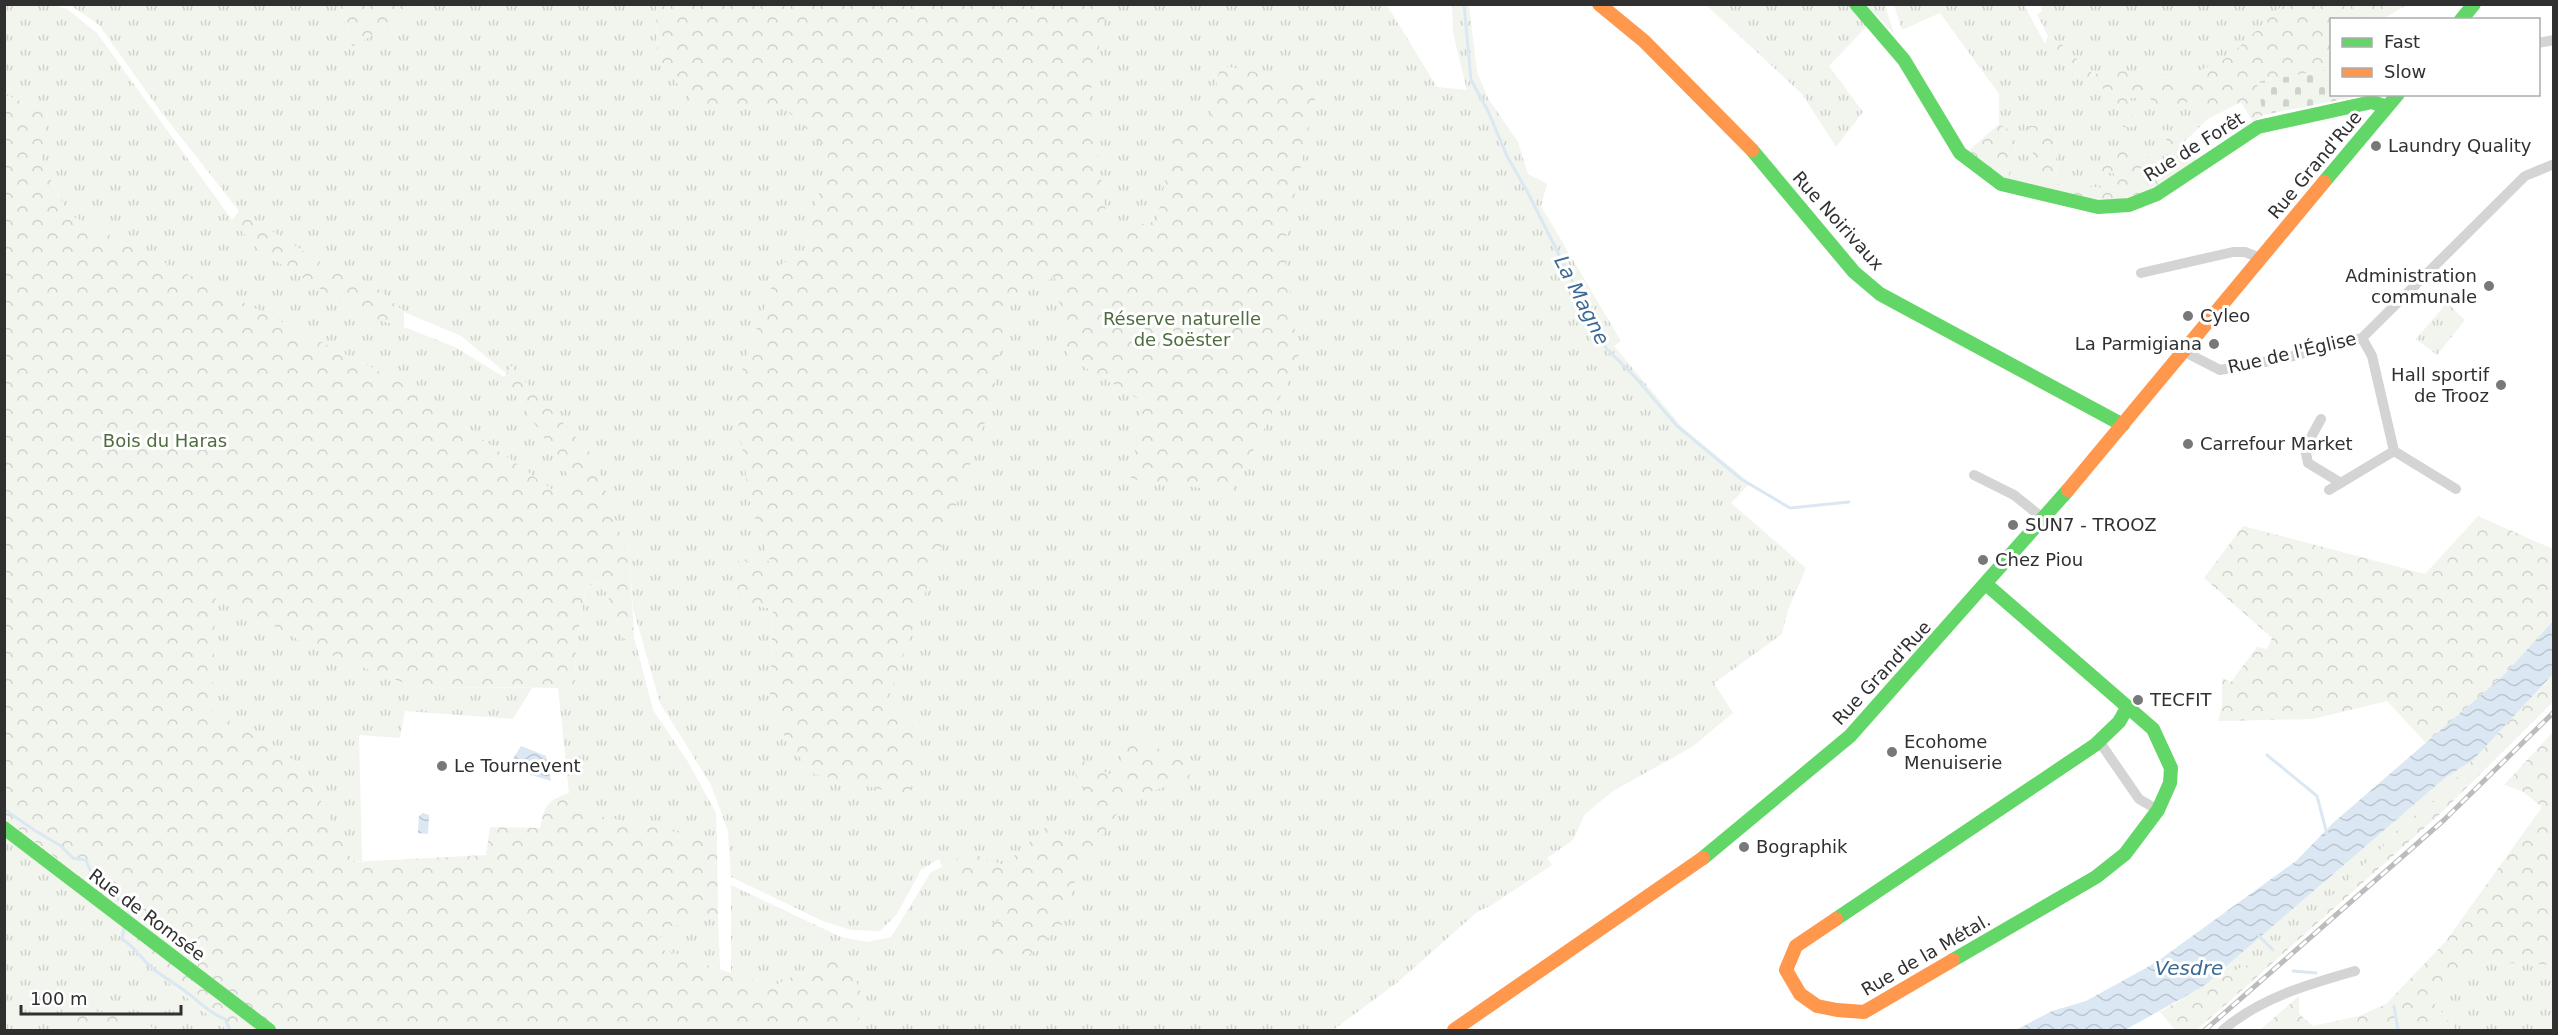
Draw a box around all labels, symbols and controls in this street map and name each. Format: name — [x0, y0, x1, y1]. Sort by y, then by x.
legend — [2330, 18, 2540, 96]
text: Fast — [2384, 31, 2420, 52]
text: Slow — [2384, 61, 2426, 82]
street label: Rue de Forêt — [2140, 107, 2248, 186]
street label: Rue Grand'Rue — [2263, 107, 2366, 223]
place label: Laundry Quality — [2388, 135, 2532, 156]
marker: Laundry Quality — [2369, 139, 2383, 153]
street label: Rue Noirivaux — [1789, 167, 1888, 275]
water label: La Magne — [1549, 251, 1615, 349]
place label: Administration communale — [2345, 265, 2477, 307]
marker: Administration communale — [2482, 279, 2496, 293]
place label: Cyleo — [2200, 305, 2250, 326]
park label: Réserve naturelle de Soëster — [1103, 308, 1261, 350]
marker: Cyleo — [2181, 309, 2195, 323]
street label: Rue de l'Église — [2226, 328, 2358, 378]
place label: La Parmigiana — [2075, 333, 2202, 354]
marker: La Parmigiana — [2207, 337, 2221, 351]
place label: Hall sportif de Trooz — [2391, 364, 2490, 406]
marker: Hall sportif de Trooz — [2494, 378, 2508, 392]
park label: Bois du Haras — [103, 430, 227, 451]
place label: Carrefour Market — [2200, 433, 2353, 454]
marker: Carrefour Market — [2181, 437, 2195, 451]
place label: SUN7 - TROOZ — [2025, 514, 2157, 535]
marker: SUN7 - TROOZ — [2006, 518, 2020, 532]
place label: Chez Piou — [1995, 549, 2083, 570]
marker: Chez Piou — [1976, 553, 1990, 567]
street label: Rue Grand'Rue — [1828, 616, 1935, 729]
place label: TECFIT — [2149, 689, 2213, 710]
marker: TECFIT — [2131, 693, 2145, 707]
place label: Ecohome Menuiserie — [1904, 731, 2002, 773]
marker: Ecohome Menuiserie — [1885, 745, 1899, 759]
place label: Le Tournevent — [454, 755, 581, 776]
marker: Le Tournevent — [435, 759, 449, 773]
place label: Bographik — [1756, 836, 1848, 857]
marker: Bographik — [1737, 840, 1751, 854]
street label: Rue de Romsée — [85, 864, 209, 965]
street label: Rue de la Métal. — [1858, 909, 1994, 1000]
water label: Vesdre — [2155, 956, 2223, 980]
scale bar — [21, 978, 182, 1016]
text: 100 m — [30, 988, 88, 1009]

